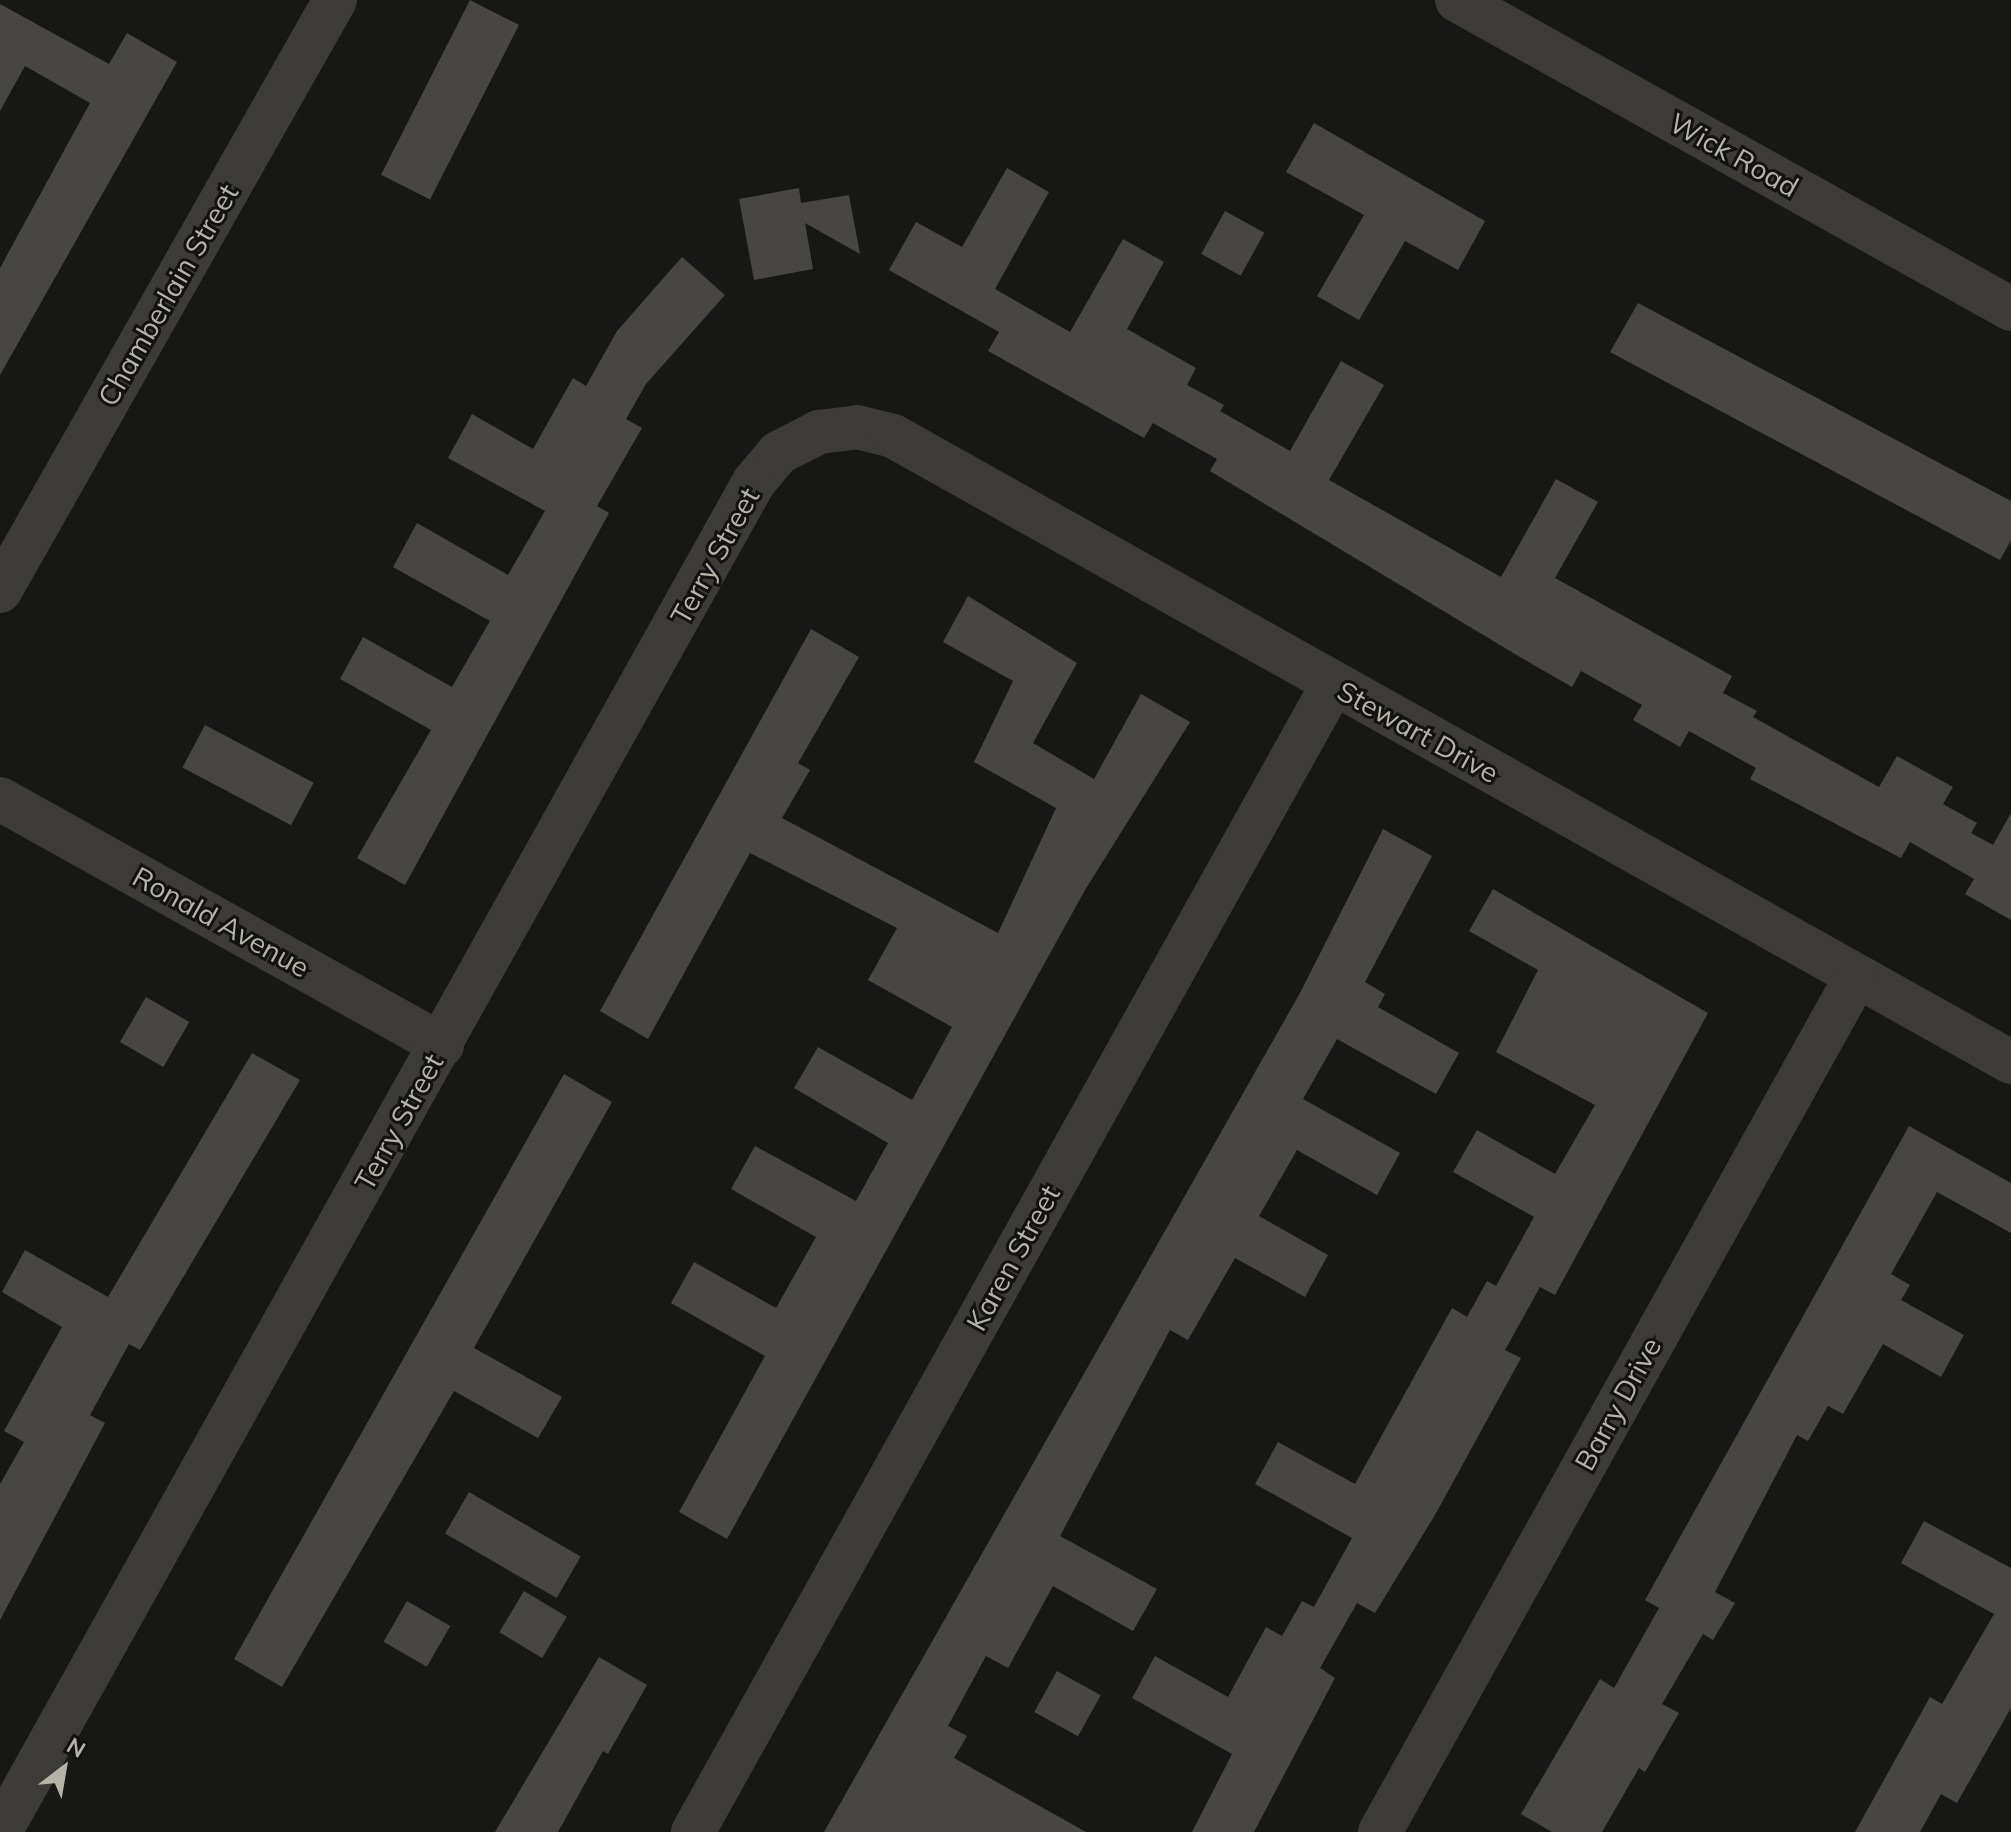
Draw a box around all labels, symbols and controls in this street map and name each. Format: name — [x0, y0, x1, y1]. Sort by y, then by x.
street label: Wick Road — [1664, 106, 1804, 204]
street label: Chamberlain Street — [91, 178, 245, 412]
street label: Terry Street — [664, 482, 766, 630]
street label: Stewart Drive — [1332, 674, 1504, 790]
street label: Ronald Avenue — [127, 860, 315, 984]
street label: Terry Street — [348, 1048, 450, 1196]
street label: Karen Street — [959, 1179, 1067, 1337]
street label: Barry Drive — [1568, 1332, 1668, 1476]
north arrow — [24, 1728, 104, 1808]
text: N — [62, 1731, 91, 1764]

